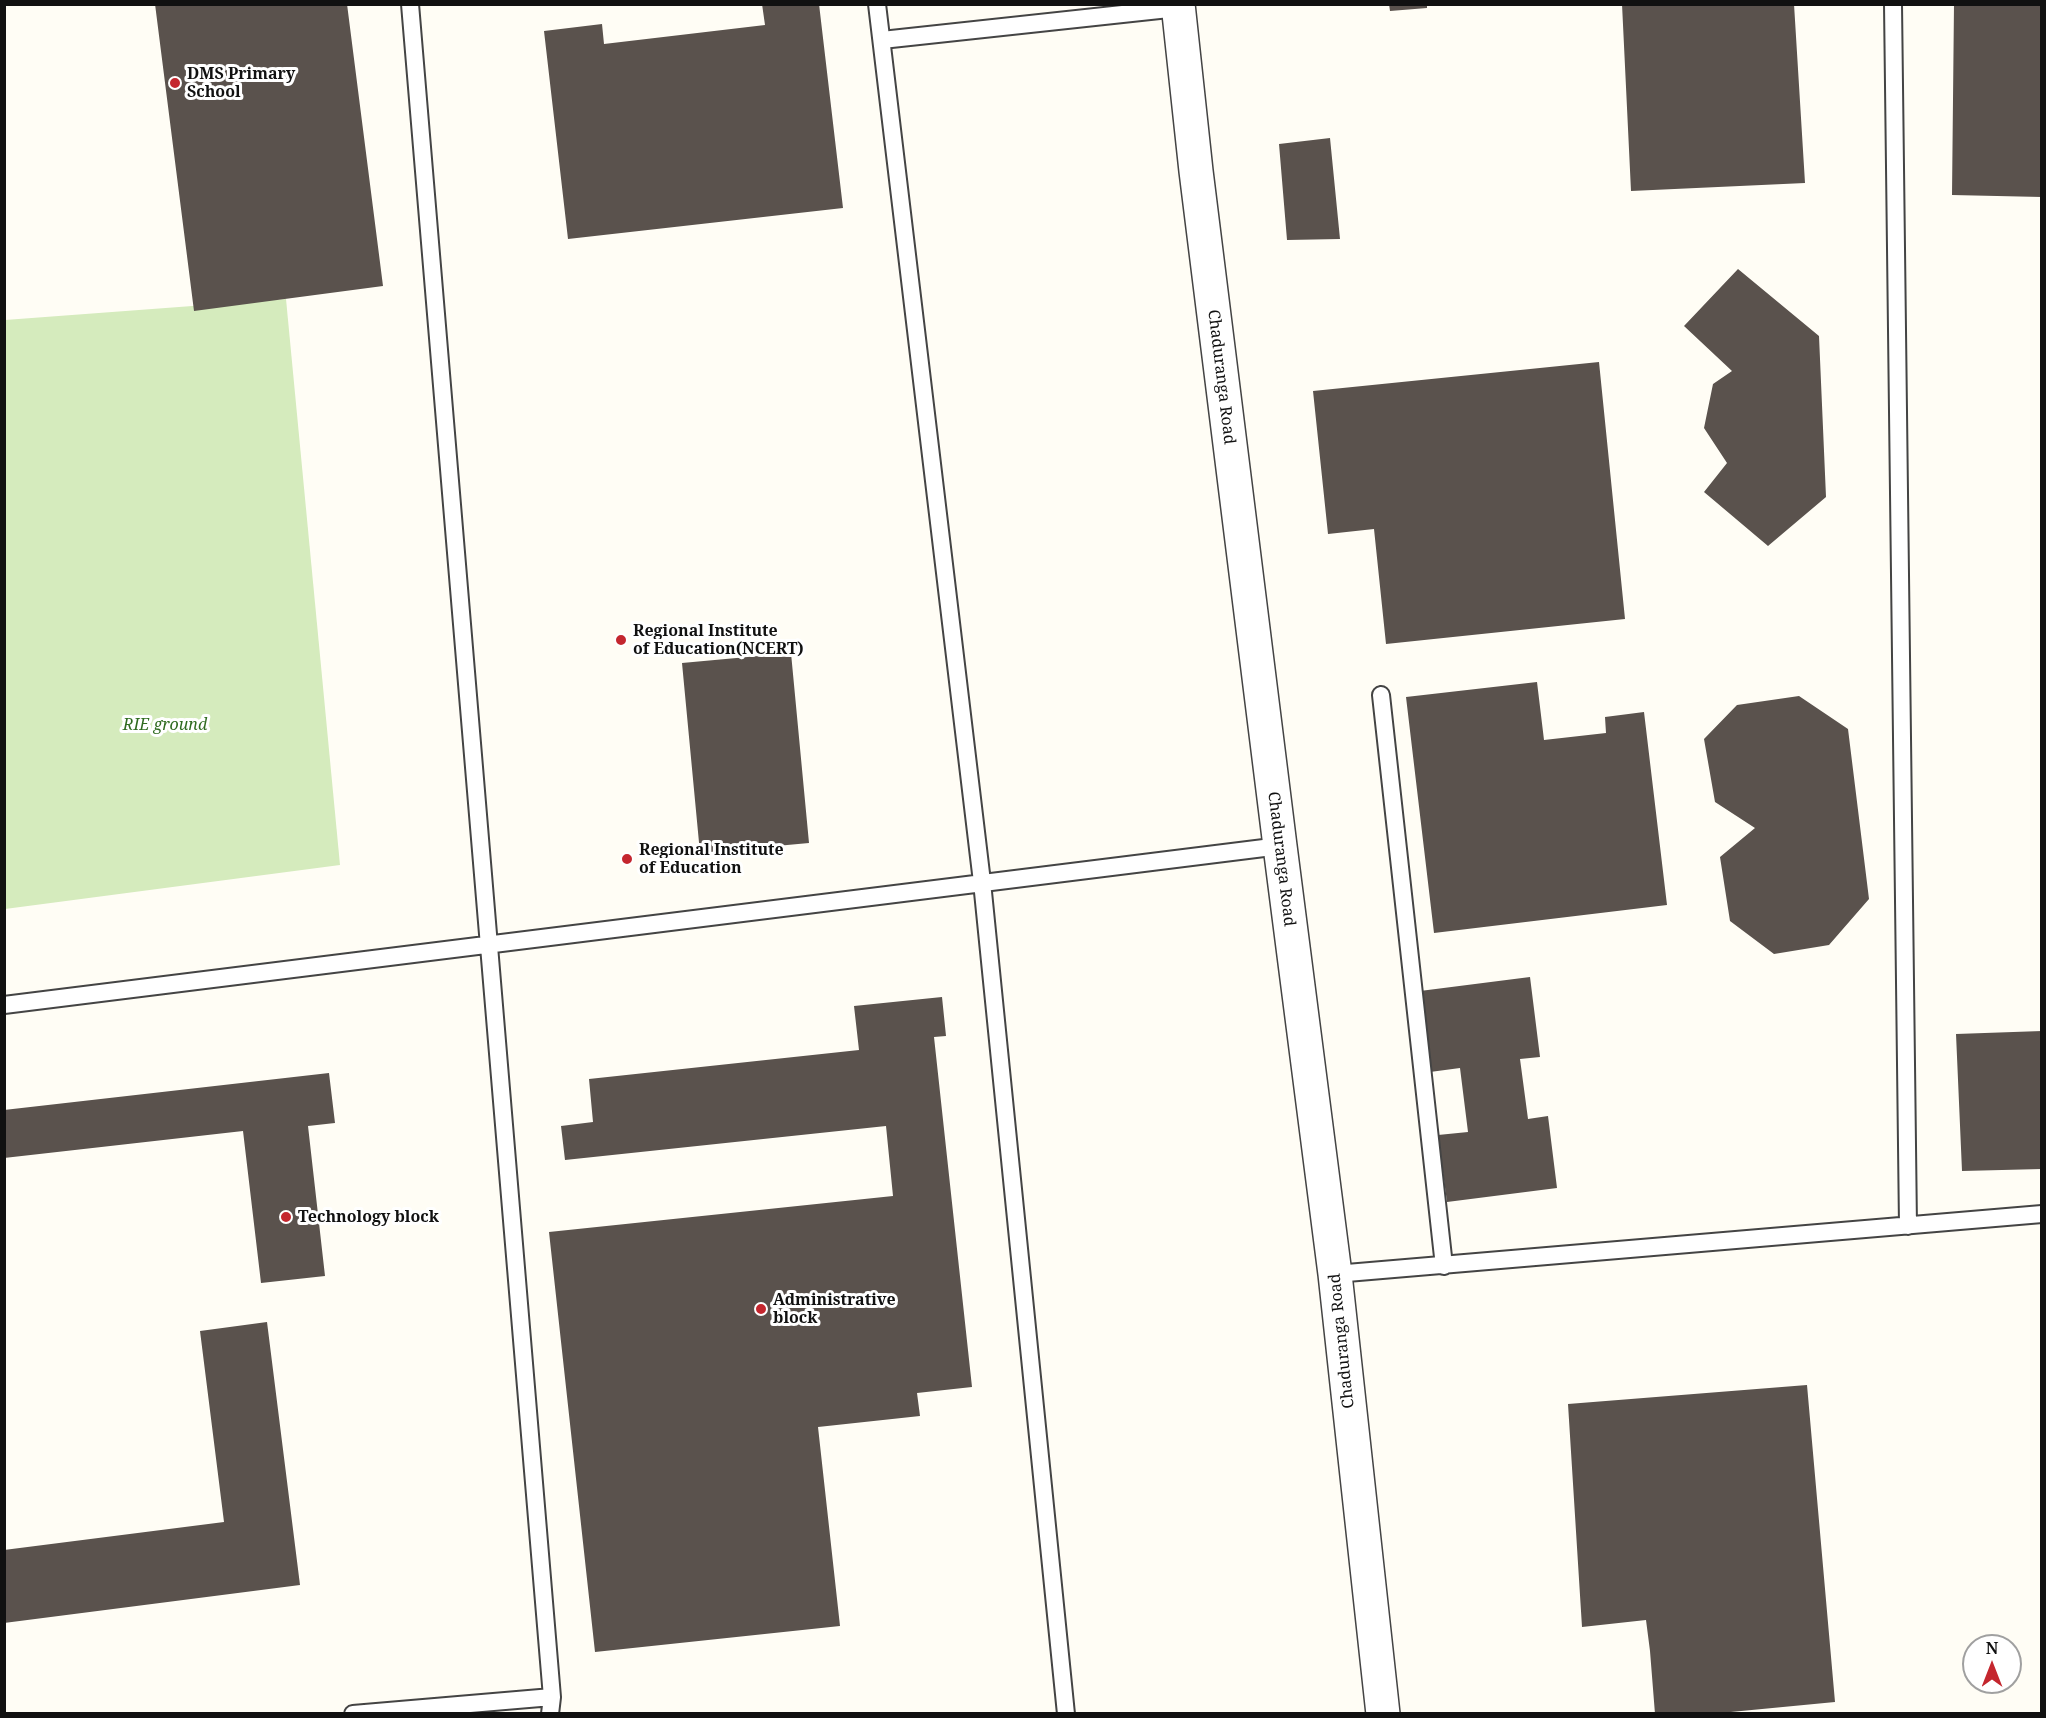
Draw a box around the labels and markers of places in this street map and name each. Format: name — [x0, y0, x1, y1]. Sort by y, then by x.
place label: DMS Primary School — [187, 64, 295, 102]
marker: DMS Primary School — [168, 76, 182, 90]
place label: Regional Institute of Education(NCERT) — [633, 621, 804, 659]
marker: Regional Institute of Education(NCERT) — [614, 633, 628, 647]
place label: Regional Institute of Education — [639, 840, 784, 878]
marker: Regional Institute of Education — [620, 852, 634, 866]
place label: Technology block — [298, 1207, 439, 1227]
marker: Technology block — [279, 1210, 293, 1224]
place label: Administrative block — [773, 1290, 896, 1328]
marker: Administrative block — [754, 1302, 768, 1316]

